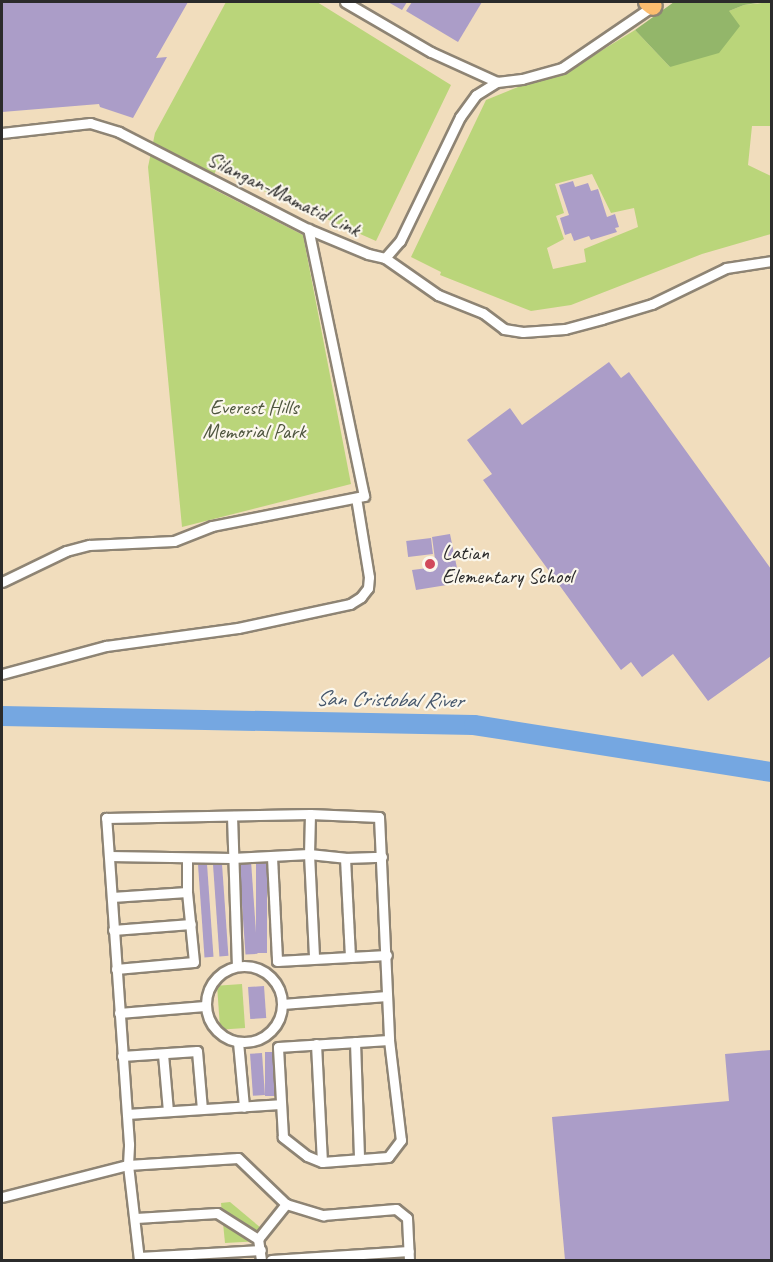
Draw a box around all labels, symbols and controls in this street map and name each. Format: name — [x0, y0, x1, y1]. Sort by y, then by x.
street label: Silangan-Mamatid Link — [203, 146, 365, 242]
park label: Everest Hills Memorial Park — [202, 394, 306, 444]
place label: Latian Elementary School — [442, 539, 573, 589]
marker: Latian Elementary School — [423, 557, 437, 571]
water label: San Cristobal River — [316, 686, 462, 714]

